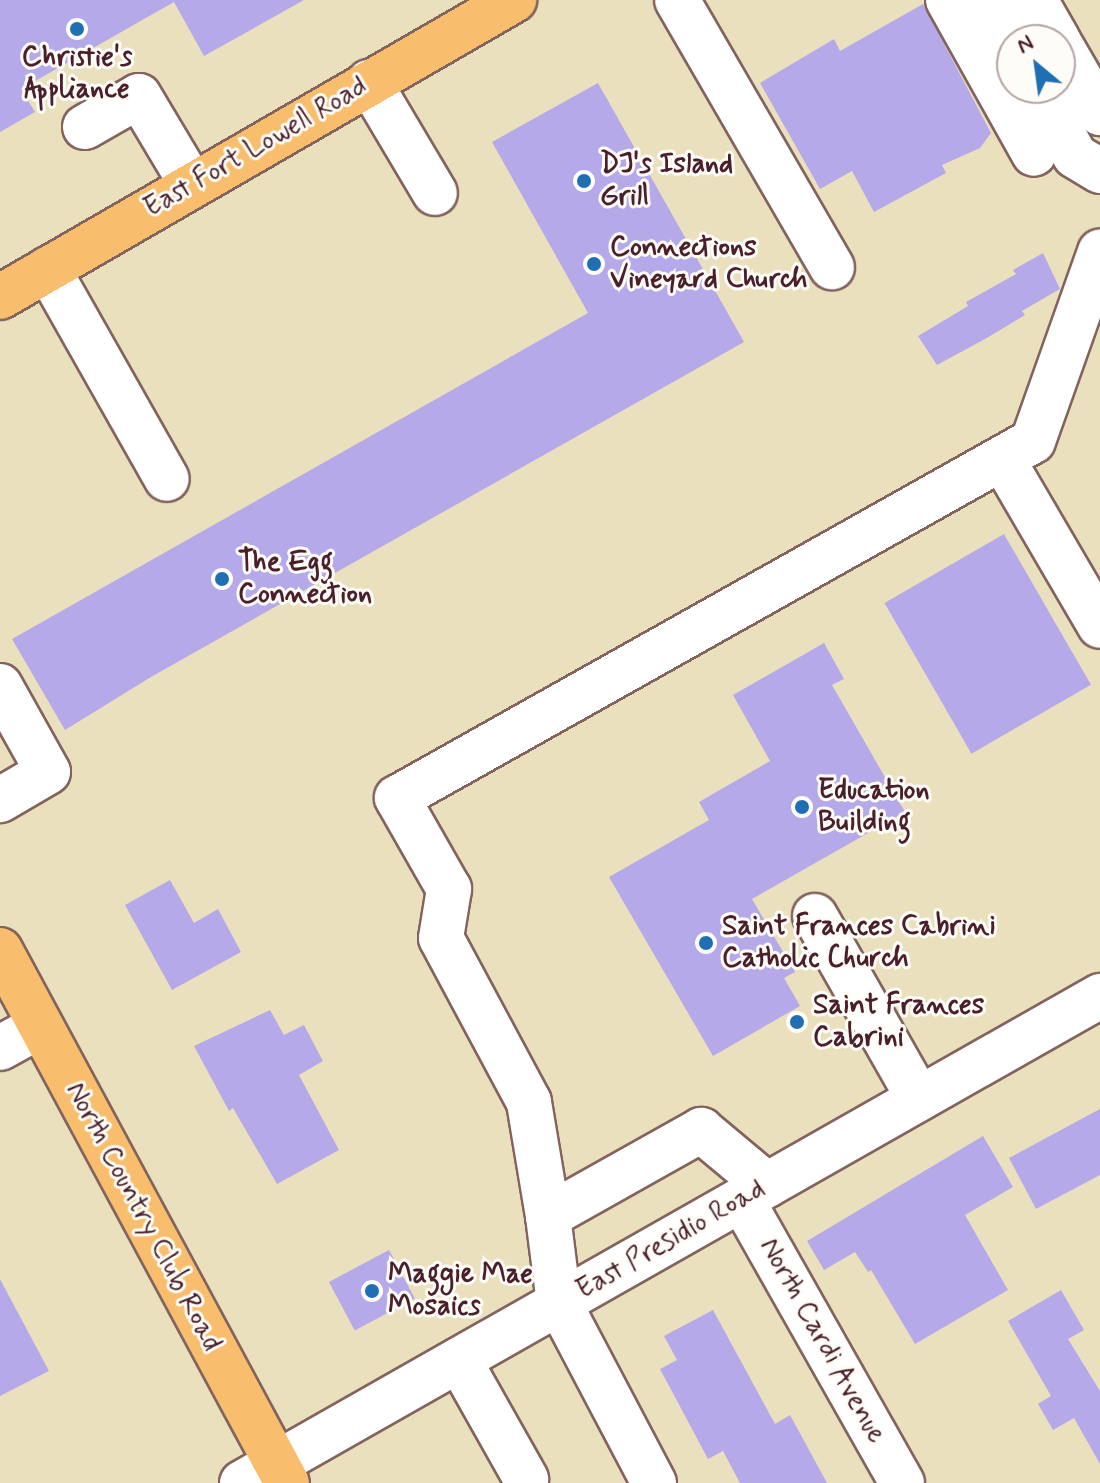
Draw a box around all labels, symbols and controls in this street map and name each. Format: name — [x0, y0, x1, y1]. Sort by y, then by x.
marker: Christie's Appliance — [68, 20, 86, 38]
north arrow — [996, 24, 1076, 104]
text: N — [1012, 29, 1039, 61]
place label: Christie's Appliance — [22, 41, 132, 107]
street label: East Fort Lowell Road — [138, 70, 374, 226]
place label: DJ's Island Grill — [600, 148, 741, 214]
marker: DJ's Island Grill — [575, 172, 593, 190]
place label: Connections Vineyard Church — [610, 231, 814, 297]
marker: Connections Vineyard Church — [585, 255, 603, 273]
place label: The Egg Connection — [238, 546, 372, 612]
marker: The Egg Connection — [213, 570, 231, 588]
place label: Education Building — [818, 774, 930, 840]
marker: Education Building — [793, 798, 811, 816]
place label: Saint Frances Cabrini Catholic Church — [722, 910, 992, 976]
marker: Saint Frances Cabrini Catholic Church — [697, 934, 715, 952]
place label: Saint Frances Cabrini — [813, 989, 984, 1055]
marker: Saint Frances Cabrini — [788, 1013, 806, 1031]
street label: North Country Club Road — [59, 1079, 227, 1355]
street label: East Presidio Road — [572, 1173, 770, 1307]
street label: North Cardi Avenue — [751, 1230, 893, 1452]
place label: Maggie Mae Mosaics — [388, 1258, 533, 1324]
marker: Maggie Mae Mosaics — [363, 1282, 381, 1300]

